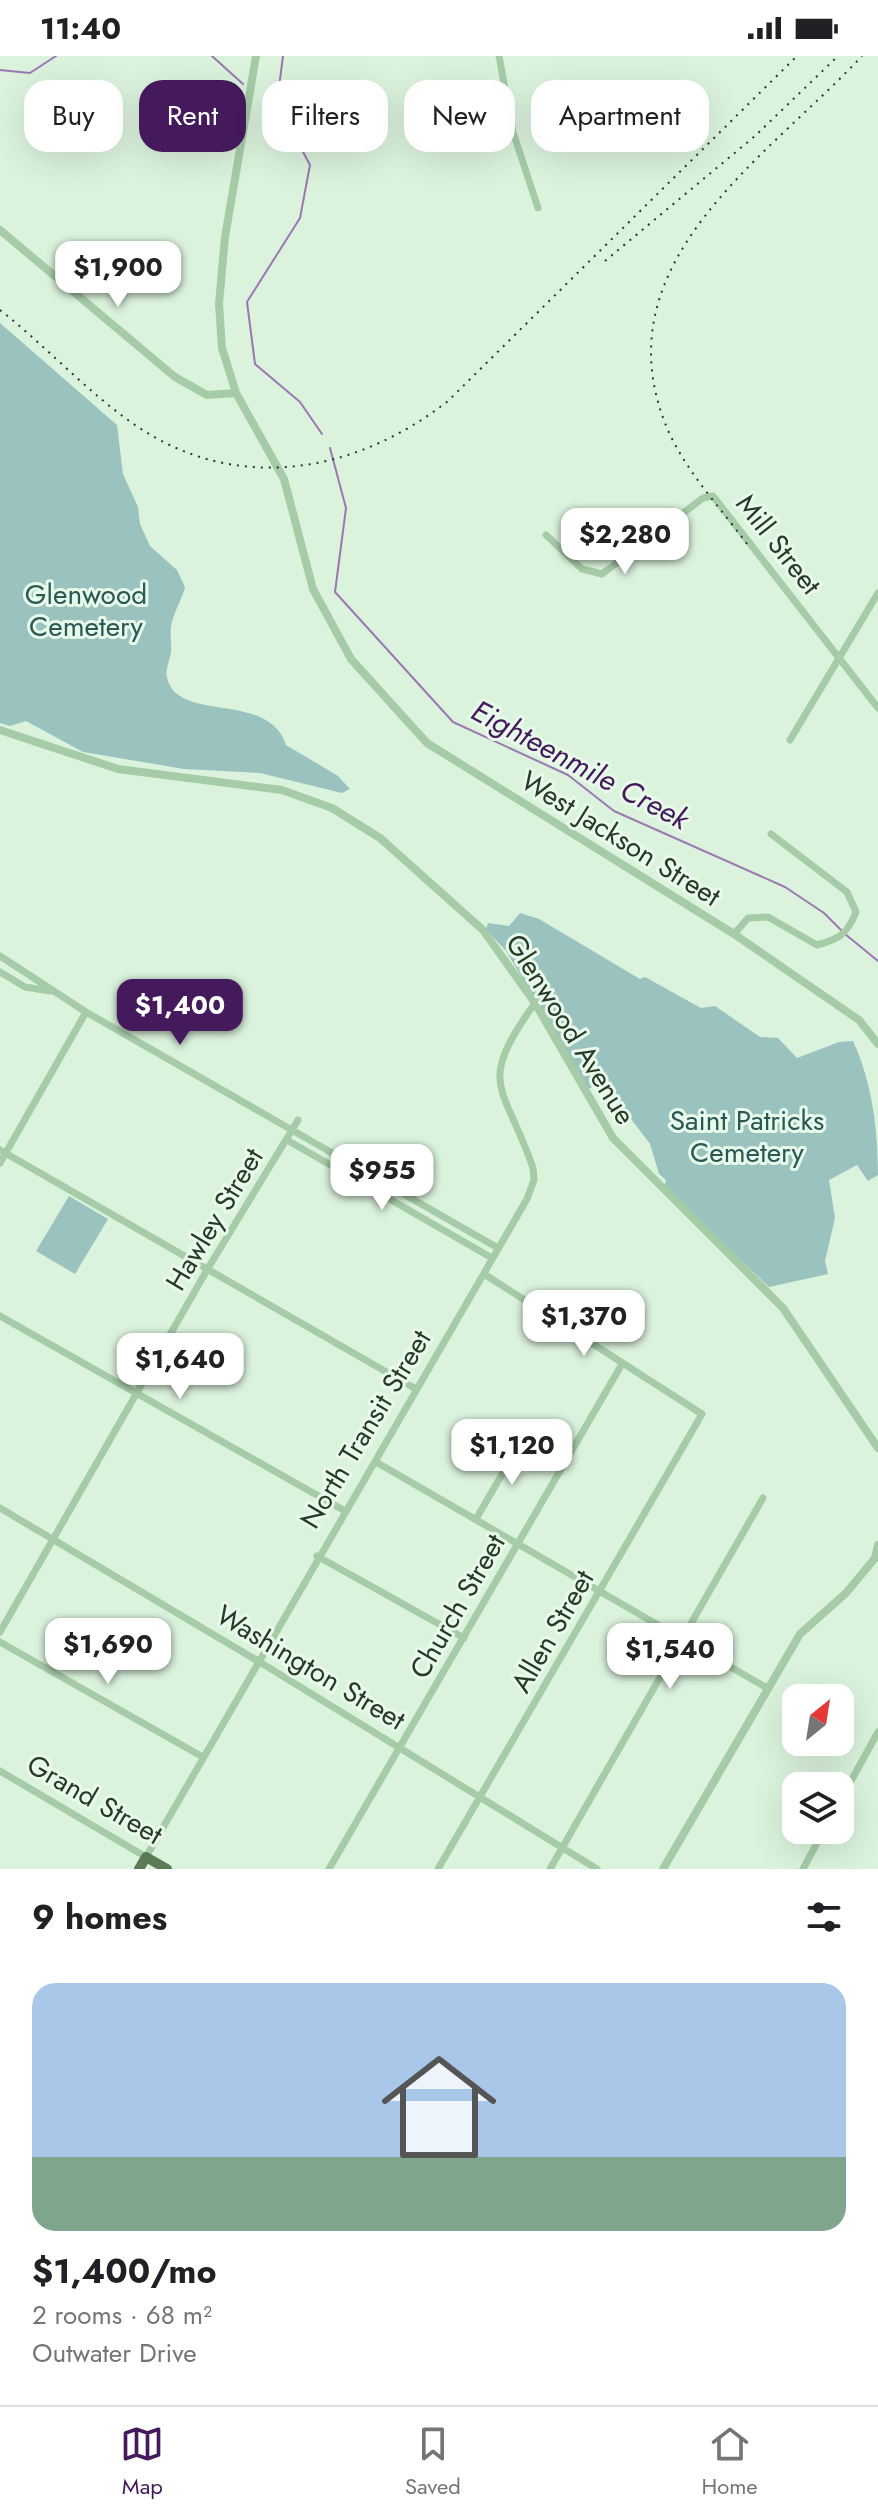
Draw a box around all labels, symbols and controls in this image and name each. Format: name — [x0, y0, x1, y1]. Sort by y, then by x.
text: 11:40 — [40, 7, 121, 50]
chip: Buy — [24, 80, 123, 152]
chip: Rent — [139, 80, 246, 152]
chip: Filters — [262, 80, 388, 152]
chip: New — [404, 80, 515, 152]
chip: Apartment — [531, 80, 709, 152]
pin: $1,900 — [53, 241, 183, 309]
text: $1,900 — [73, 248, 163, 286]
street label: Mill Street — [726, 485, 831, 604]
pin: $2,280 — [560, 508, 690, 576]
text: $2,280 — [579, 515, 671, 553]
park label: Glenwood Cemetery — [25, 574, 147, 647]
water label: Eighteenmile Creek — [464, 689, 698, 841]
street label: West Jackson Street — [513, 760, 729, 917]
street label: Glenwood Avenue — [495, 926, 646, 1133]
pin: $1,400 — [115, 979, 245, 1047]
text: $1,400 — [135, 986, 225, 1024]
park label: Saint Patricks Cemetery — [670, 1100, 824, 1173]
street label: Hawley Street — [156, 1140, 273, 1299]
pin: $955 — [335, 1144, 429, 1212]
text: $955 — [348, 1151, 416, 1189]
pin: $1,370 — [519, 1290, 649, 1358]
text: $1,370 — [541, 1297, 627, 1335]
street label: North Transit Street — [290, 1322, 441, 1536]
pin: $1,640 — [115, 1333, 245, 1401]
text: $1,640 — [135, 1340, 225, 1378]
pin: $1,120 — [447, 1419, 577, 1487]
text: $1,120 — [469, 1426, 555, 1464]
street label: Church Street — [399, 1526, 516, 1686]
street label: Allen Street — [501, 1562, 604, 1700]
street label: Washington Street — [208, 1595, 413, 1740]
pin: $1,690 — [43, 1618, 173, 1686]
pin: $1,540 — [605, 1623, 735, 1691]
text: $1,690 — [63, 1625, 153, 1663]
text: $1,540 — [625, 1630, 715, 1668]
north arrow — [782, 1684, 854, 1756]
map controls — [782, 1684, 854, 1844]
street label: Grand Street — [19, 1744, 170, 1855]
button: layers — [782, 1772, 854, 1844]
text: 9 homes — [32, 1893, 167, 1942]
icon: filters — [802, 1895, 846, 1939]
icon: home — [367, 2035, 511, 2179]
text: $1,400/mo — [32, 2247, 216, 2296]
text: 2 rooms · 68 m² — [32, 2296, 212, 2334]
text: Outwater Drive — [32, 2334, 197, 2372]
tab: Map — [120, 2422, 164, 2502]
tab: Saved — [405, 2422, 461, 2502]
tab: Home — [701, 2422, 758, 2502]

